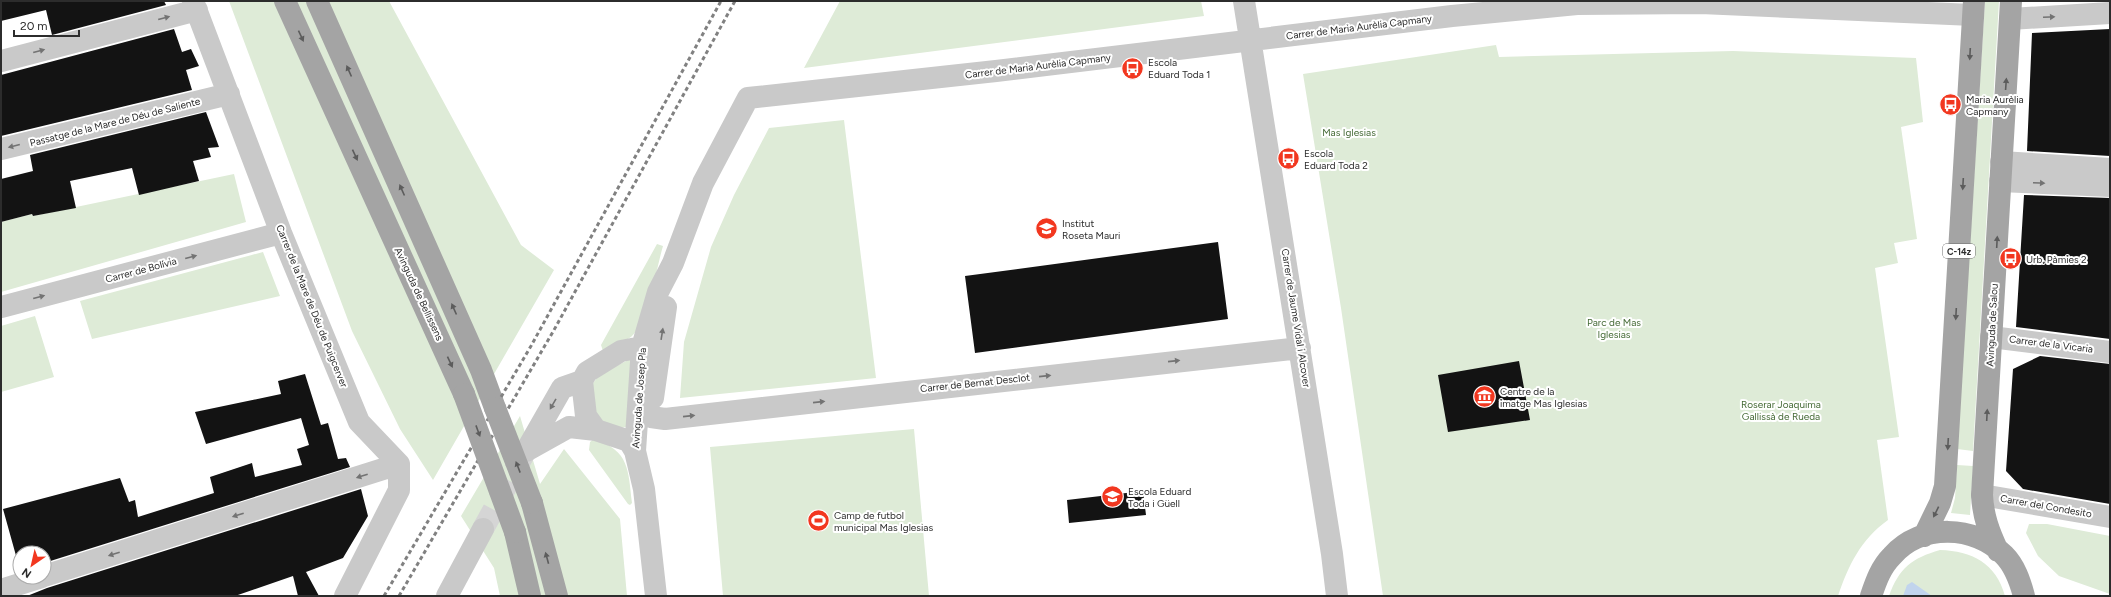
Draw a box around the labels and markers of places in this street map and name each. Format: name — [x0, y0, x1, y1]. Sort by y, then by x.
bus stop icon: Escola Eduard Toda 1 — [1120, 55, 1146, 81]
place label: Escola Eduard Toda 1 — [1148, 56, 1210, 81]
bus stop icon: Maria Aurèlia Capmany — [1937, 92, 1963, 118]
place label: Maria Aurèlia Capmany — [1966, 93, 2024, 118]
bus stop icon: Escola Eduard Toda 2 — [1276, 146, 1302, 172]
place label: Escola Eduard Toda 2 — [1304, 147, 1368, 172]
school or university icon: Institut Roseta Mauri — [1034, 216, 1060, 242]
place label: Institut Roseta Mauri — [1062, 217, 1120, 242]
bus stop icon: Urb. Pàmies 2 — [1997, 246, 2023, 272]
place label: Urb. Pàmies 2 — [2026, 253, 2087, 266]
museum icon: Centre de la imatge Mas Iglesias — [1471, 384, 1497, 410]
place label: Centre de la imatge Mas Iglesias — [1500, 385, 1587, 410]
school or university icon: Escola Eduard Toda i Güell — [1100, 484, 1126, 510]
place label: Escola Eduard Toda i Güell — [1128, 485, 1191, 510]
sports icon: Camp de futbol municipal Mas Iglesias — [806, 508, 832, 534]
place label: Camp de futbol municipal Mas Iglesias — [834, 509, 933, 534]

